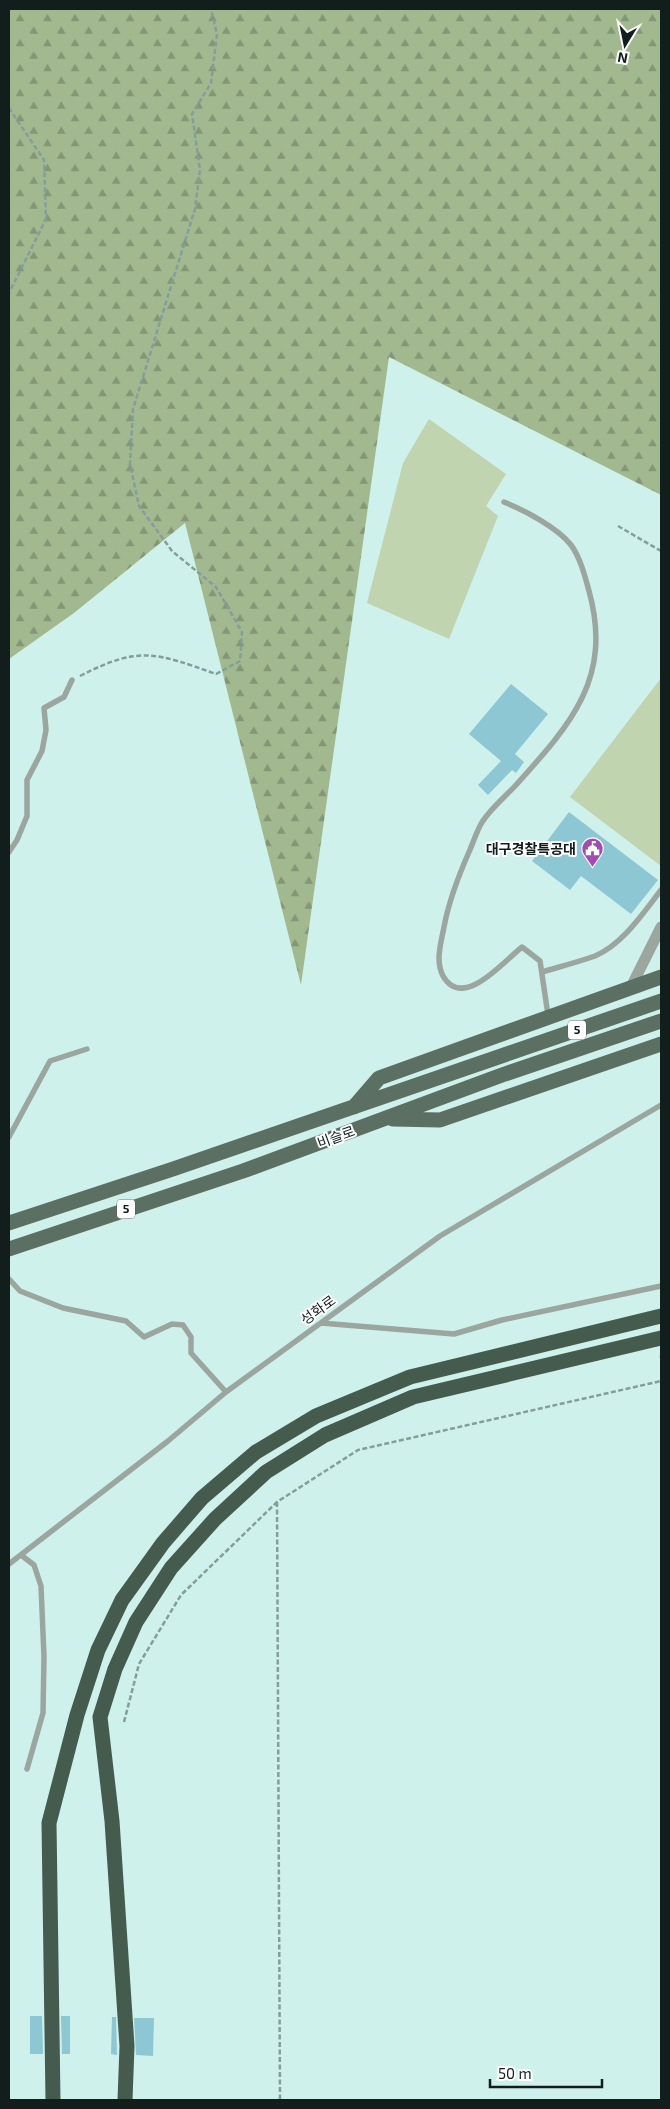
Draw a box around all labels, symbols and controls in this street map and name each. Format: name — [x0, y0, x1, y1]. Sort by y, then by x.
north arrow — [600, 20, 650, 70]
text: N — [616, 49, 629, 68]
public building icon: 대구경찰특공대 — [580, 837, 604, 868]
place label: 대구경찰특공대 — [486, 840, 576, 857]
road number: 5 — [568, 1020, 586, 1040]
street label: 비슬로 — [315, 1122, 357, 1151]
road number: 5 — [117, 1200, 135, 1218]
street label: 성화로 — [297, 1291, 338, 1328]
scale bar — [490, 2056, 602, 2088]
text: 50 m — [498, 2064, 532, 2082]

